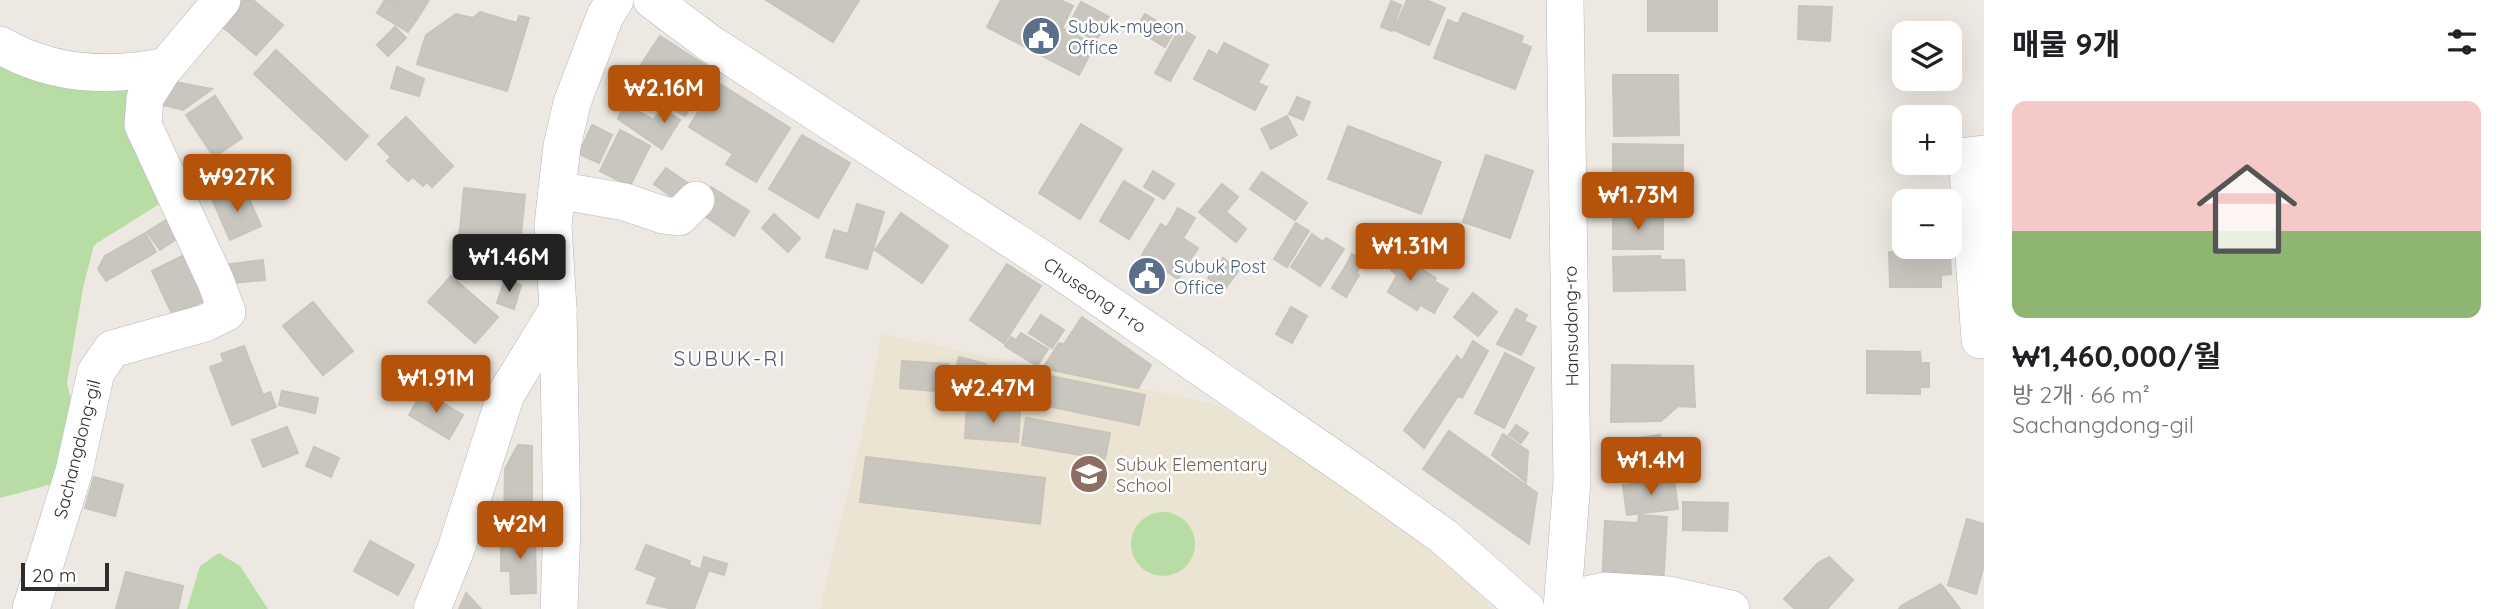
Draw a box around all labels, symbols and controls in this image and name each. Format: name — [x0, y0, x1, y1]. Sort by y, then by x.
public building icon: Subuk-myeon Office — [1020, 15, 1062, 57]
place label: Subuk-myeon Office — [1068, 15, 1184, 59]
map controls — [1892, 21, 1962, 259]
button: layers — [1892, 21, 1962, 91]
icon: filters — [2443, 23, 2481, 61]
text: 매물 9개 — [2012, 25, 2120, 63]
pin: ₩2.16M — [607, 66, 721, 125]
text: ₩2.16M — [624, 73, 704, 102]
button: + — [1892, 105, 1962, 175]
icon: home — [2184, 146, 2310, 272]
pin: ₩927K — [188, 154, 286, 214]
text: ₩927K — [199, 162, 275, 191]
pin: ₩1.73M — [1581, 173, 1695, 232]
text: ₩1.73M — [1598, 180, 1678, 209]
button: − — [1892, 189, 1962, 259]
pin: ₩1.31M — [1353, 224, 1467, 283]
text: ₩1.31M — [1372, 231, 1448, 260]
pin: ₩1.46M — [452, 234, 566, 294]
text: ₩1.46M — [469, 242, 549, 271]
street label: Chuseong 1-ro — [1039, 252, 1151, 338]
public building icon: Subuk Post Office — [1126, 255, 1168, 297]
place label: Subuk Post Office — [1174, 255, 1266, 299]
street label: Hansudong-ro — [1558, 265, 1584, 387]
text: ₩1,460,000/월 — [2012, 337, 2221, 375]
district label: SUBUK-RI — [673, 345, 787, 371]
pin: ₩1.91M — [379, 356, 493, 415]
text: ₩1.91M — [397, 363, 475, 392]
pin: ₩2.47M — [936, 366, 1050, 425]
text: ₩2.47M — [951, 373, 1035, 402]
street label: Sachangdong-gil — [49, 377, 105, 521]
text: 방 2개 · 66 m² — [2012, 380, 2150, 409]
text: Sachangdong-gil — [2012, 410, 2194, 439]
pin: ₩1.4M — [1602, 438, 1700, 497]
text: ₩1.4M — [1617, 445, 1685, 474]
school or university icon: Subuk Elementary School — [1068, 453, 1110, 495]
place label: Subuk Elementary School — [1116, 453, 1268, 497]
pin: ₩2M — [486, 502, 554, 561]
text: ₩2M — [493, 509, 547, 538]
scale bar — [21, 560, 108, 592]
text: 20 m — [32, 563, 76, 587]

